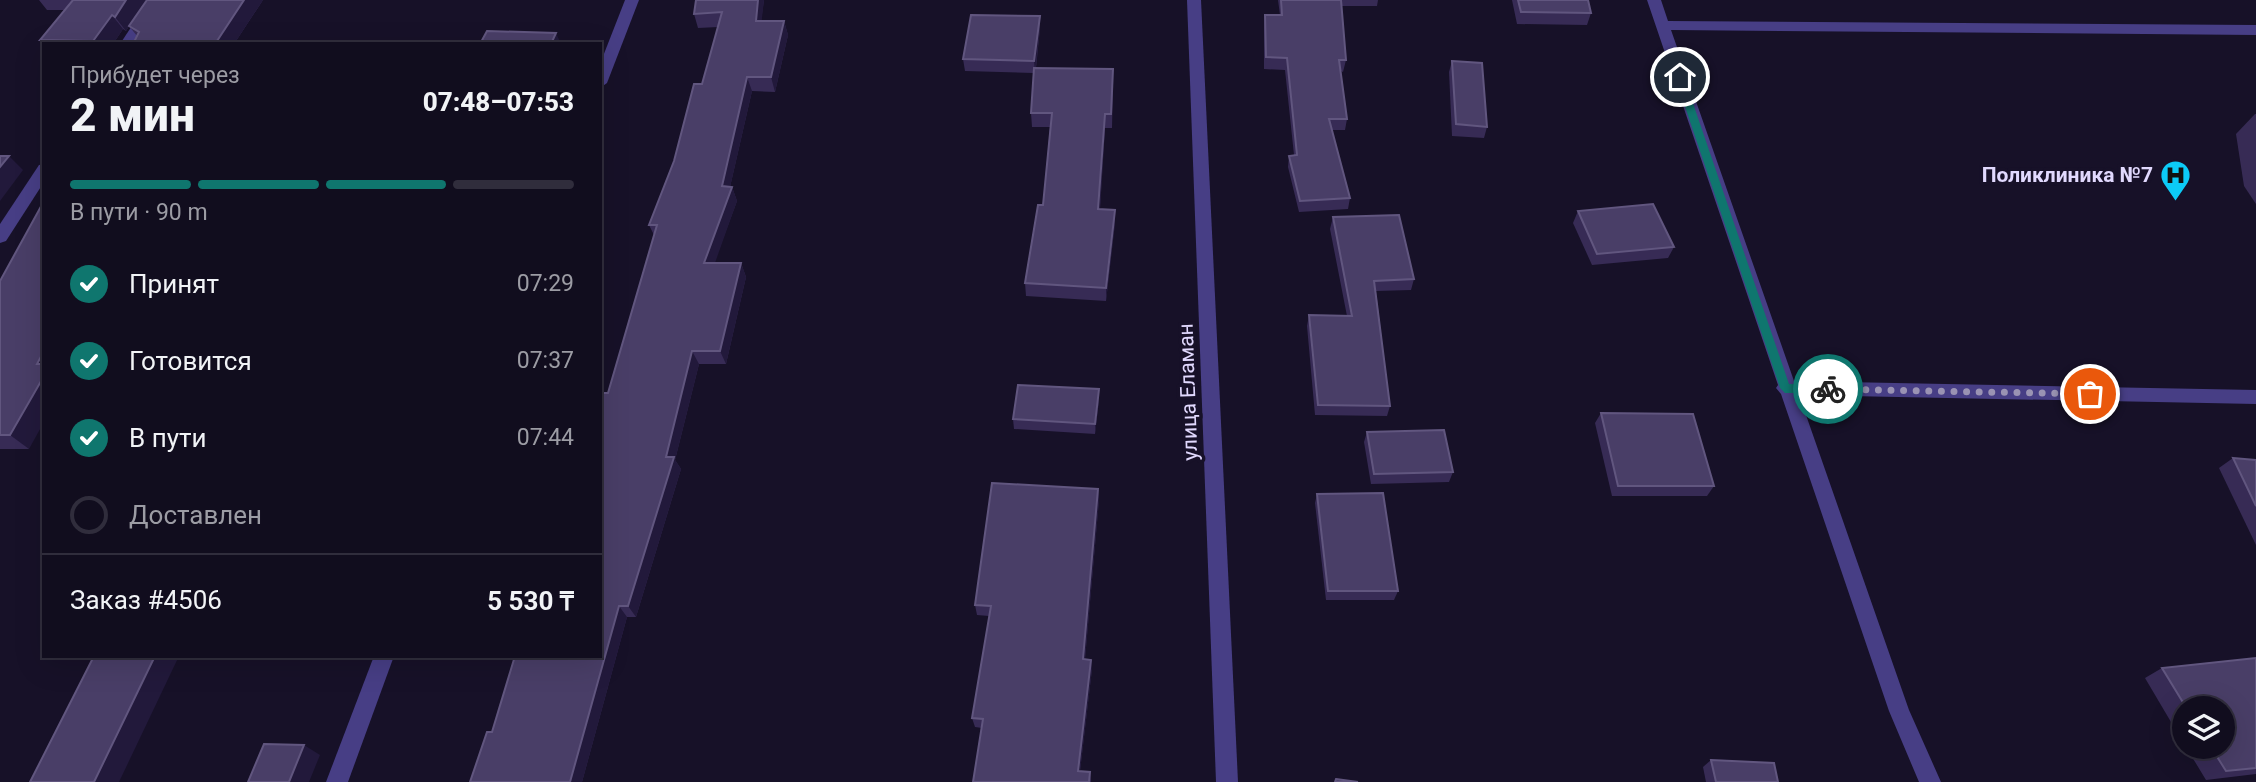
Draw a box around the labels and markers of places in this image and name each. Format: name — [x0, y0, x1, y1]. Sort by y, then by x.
pin — [1650, 47, 1710, 107]
hospital icon: Поликлиника №7 — [2159, 158, 2193, 202]
place label: Поликлиника №7 — [1982, 163, 2153, 187]
pin — [2060, 364, 2120, 424]

